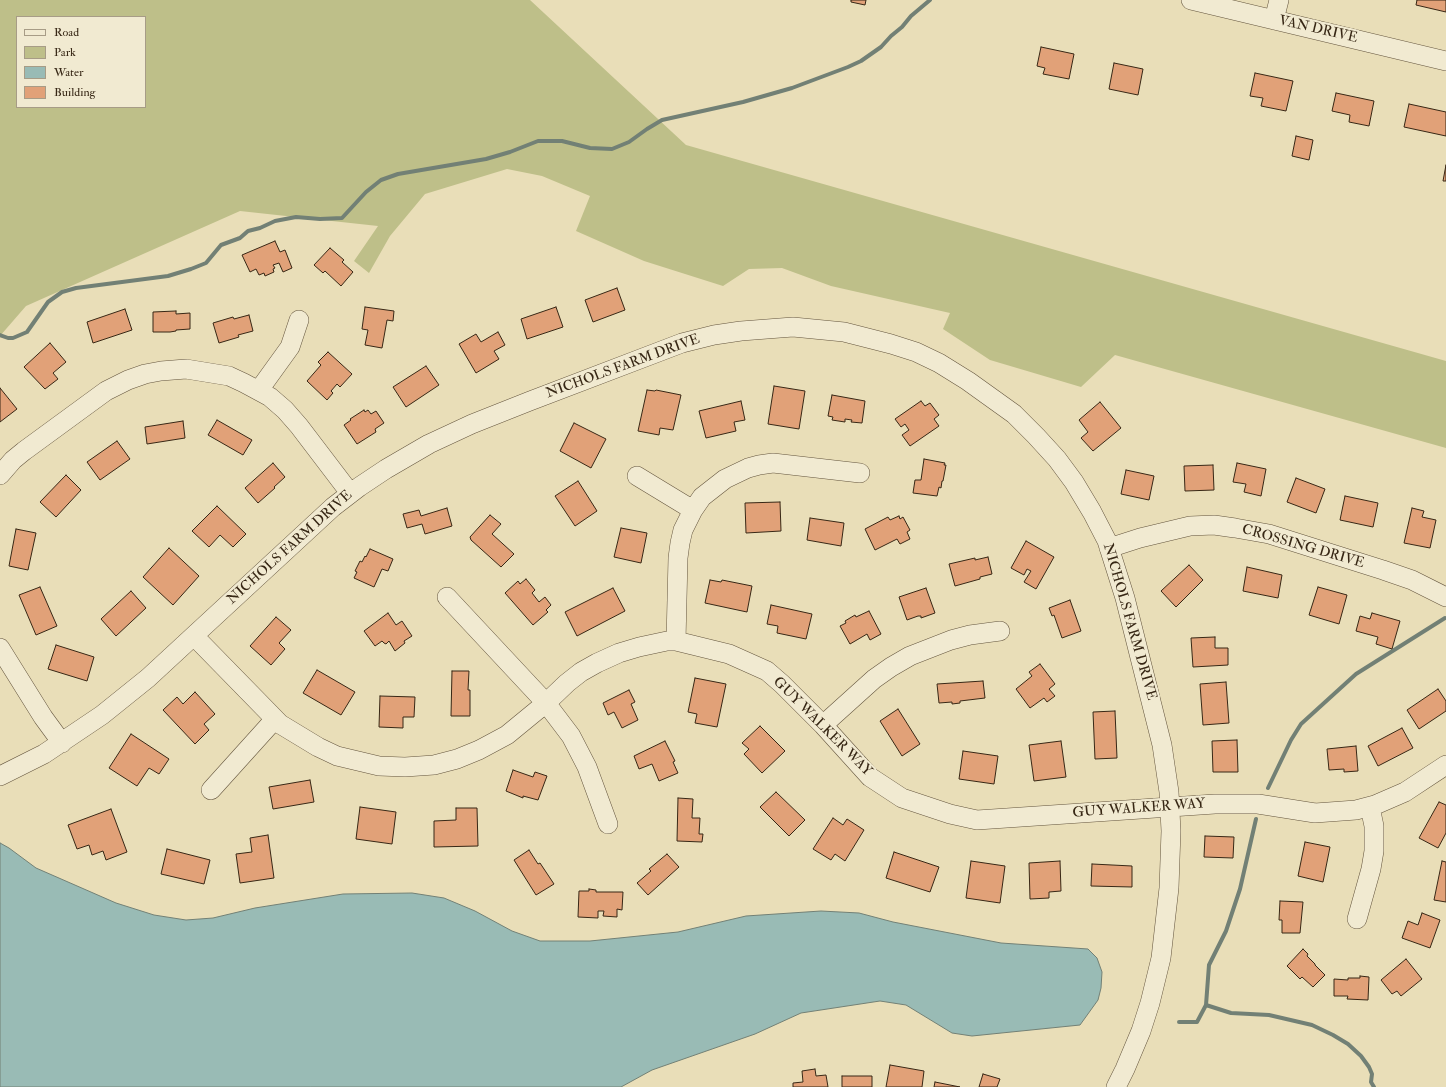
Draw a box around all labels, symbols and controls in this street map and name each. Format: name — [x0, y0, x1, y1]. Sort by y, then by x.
street label: VAN DRIVE — [1277, 13, 1359, 47]
legend — [16, 16, 146, 108]
text: Road — [54, 25, 79, 40]
text: Park — [54, 45, 76, 60]
text: Water — [54, 65, 83, 80]
text: Building — [54, 85, 95, 100]
street label: NICHOLS FARM DRIVE — [544, 331, 702, 403]
street label: NICHOLS FARM DRIVE — [224, 487, 356, 609]
street label: CROSSING DRIVE — [1240, 521, 1366, 573]
street label: NICHOLS FARM DRIVE — [1099, 542, 1159, 702]
street label: GUY WALKER WAY — [769, 674, 875, 780]
street label: GUY WALKER WAY — [1072, 796, 1206, 822]

